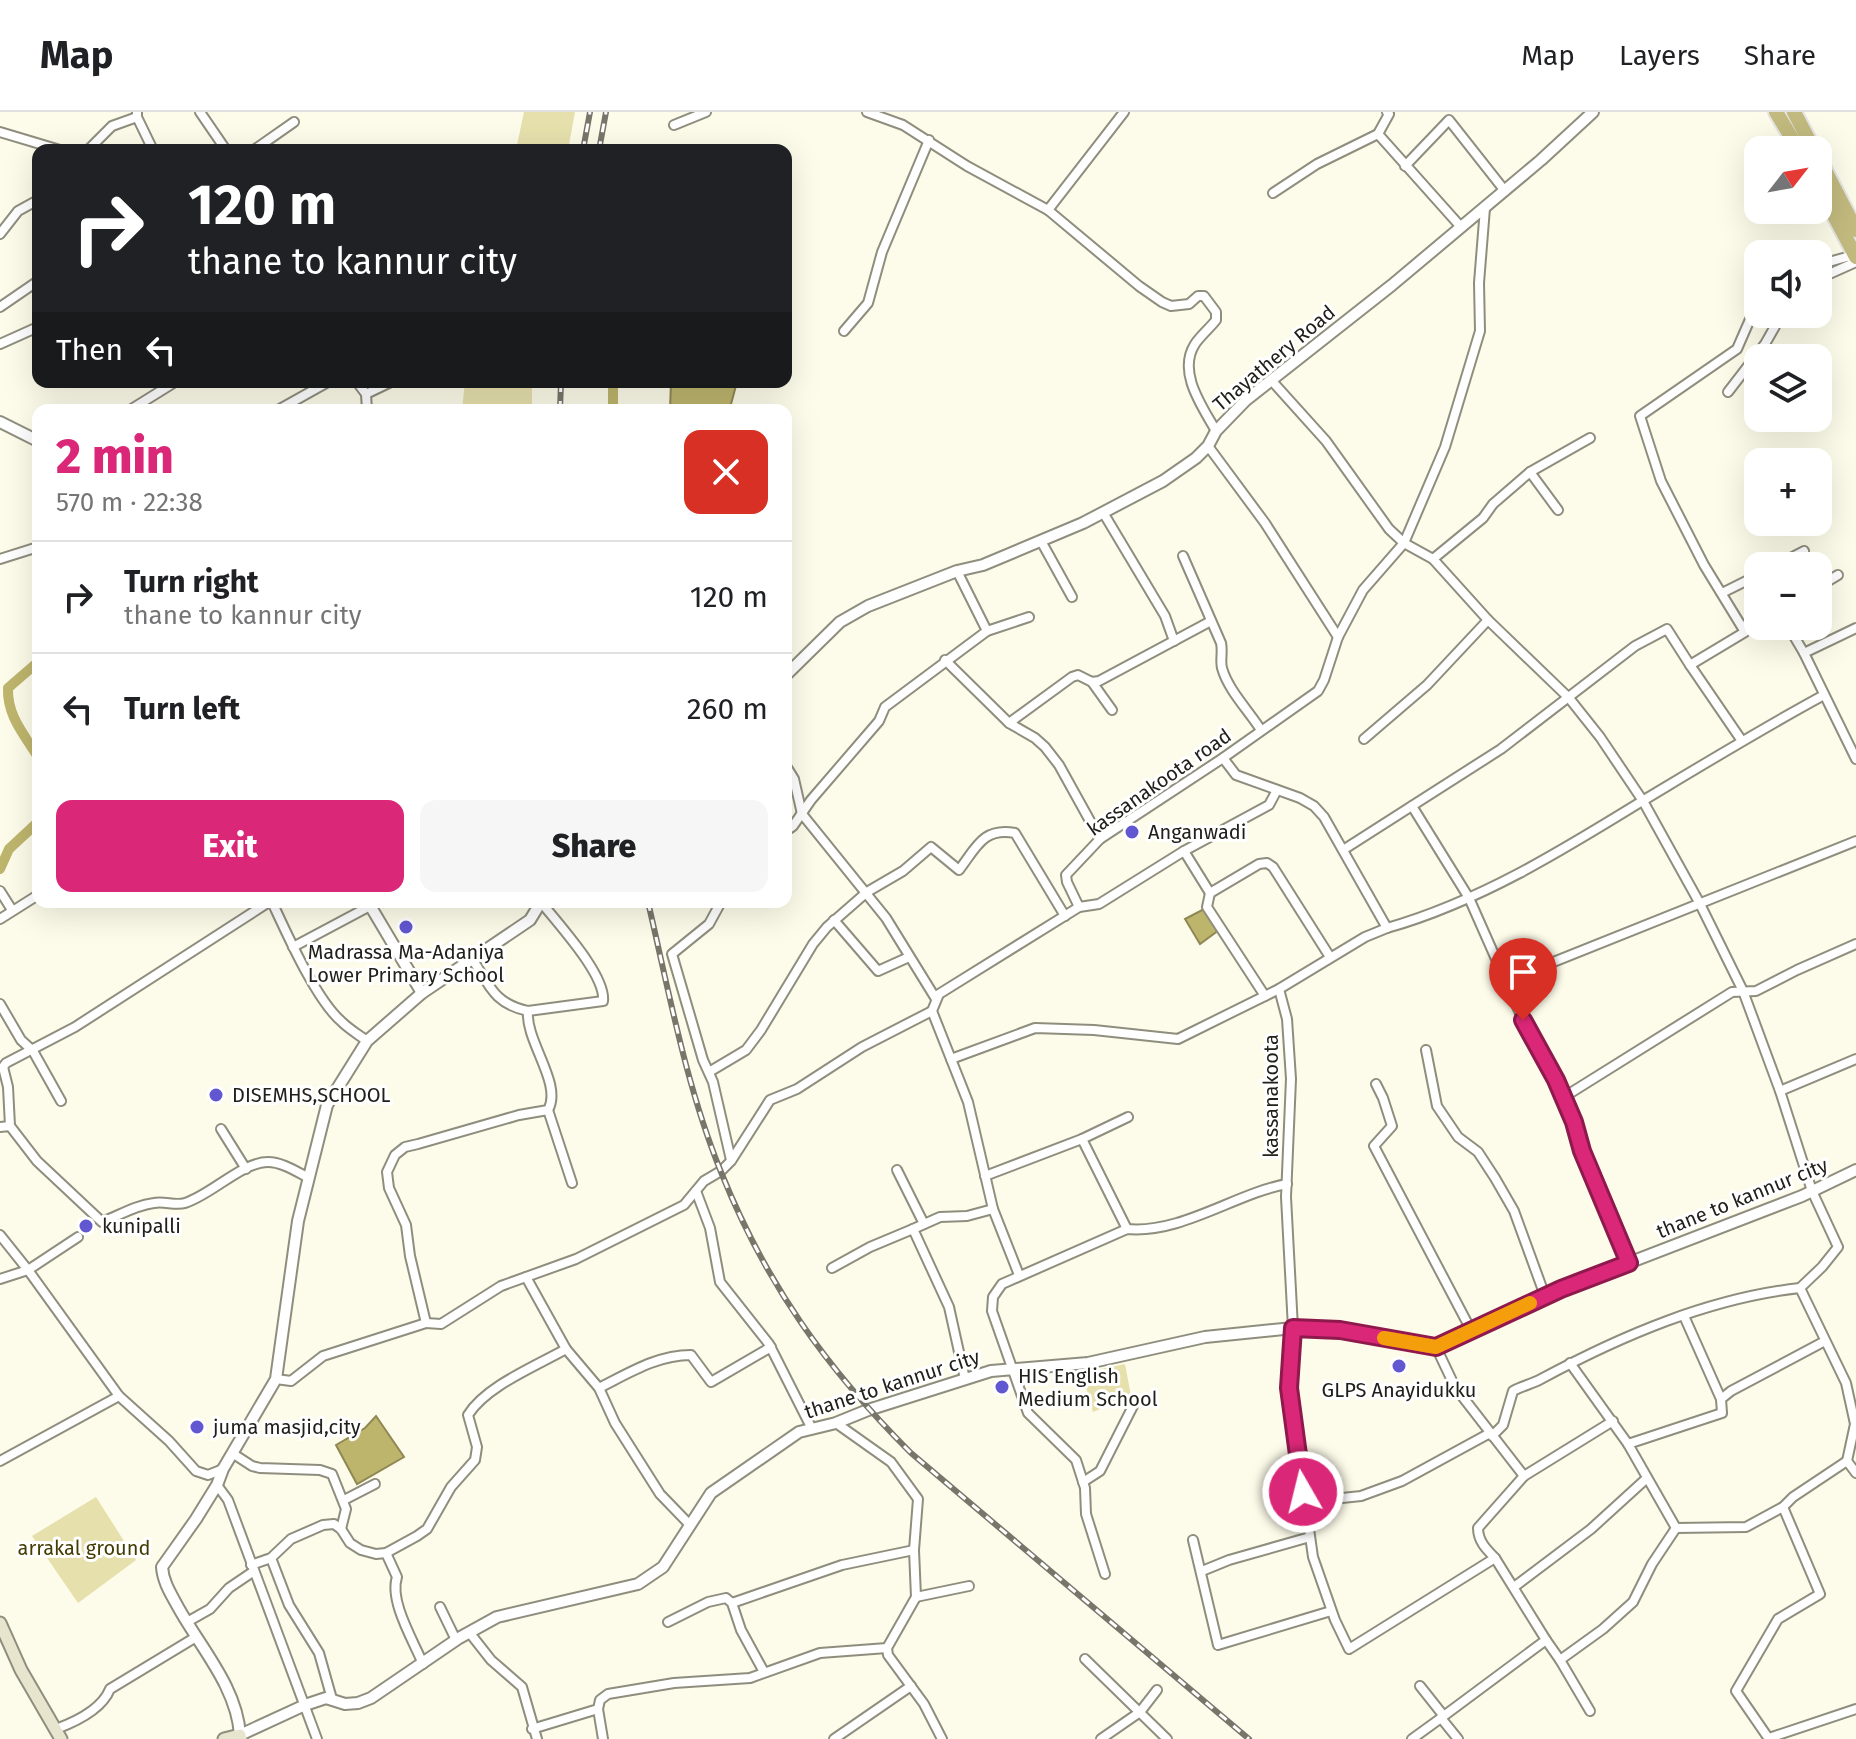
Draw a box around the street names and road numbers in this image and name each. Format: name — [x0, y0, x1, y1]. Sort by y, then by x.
street label: Thayathery Road — [1208, 300, 1340, 416]
street label: kassanakoota road — [1082, 723, 1236, 841]
street label: kassanakoota — [1259, 1034, 1283, 1158]
street label: thane to kannur city — [1653, 1153, 1831, 1243]
street label: thane to kannur city — [801, 1344, 983, 1424]

